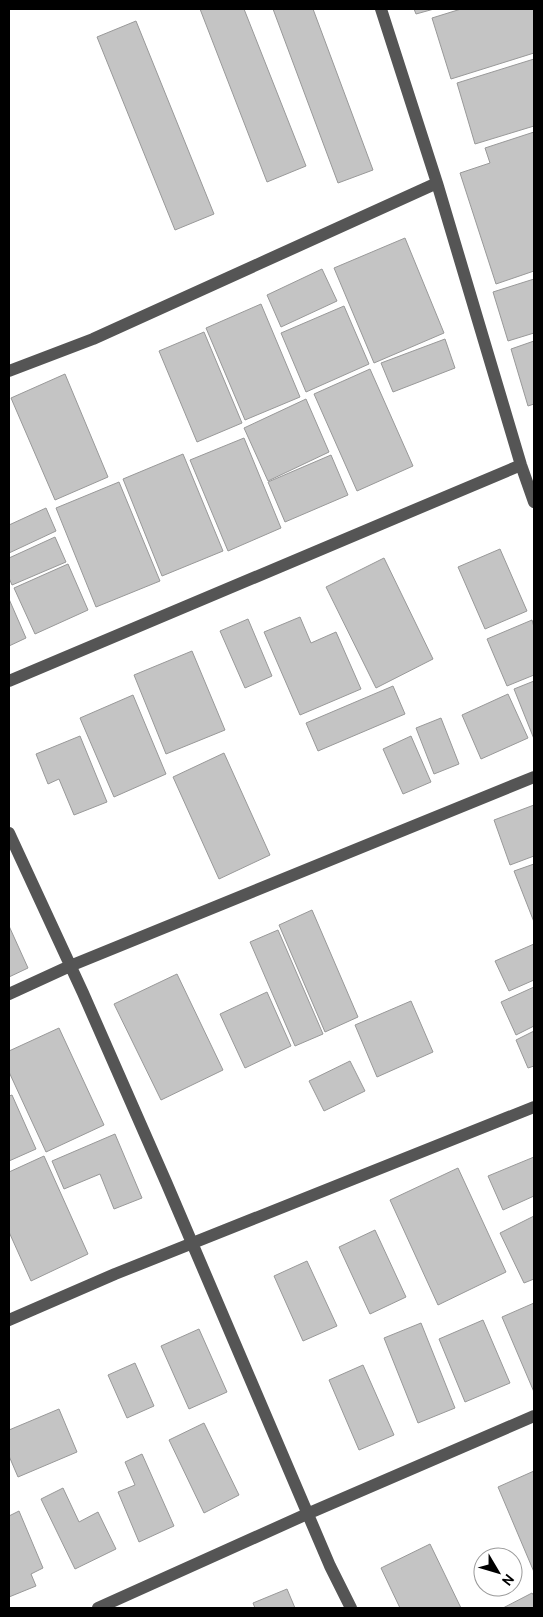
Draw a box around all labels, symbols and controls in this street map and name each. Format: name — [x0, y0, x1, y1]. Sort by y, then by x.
north arrow — [473, 1547, 523, 1597]
text: N — [498, 1571, 518, 1589]

